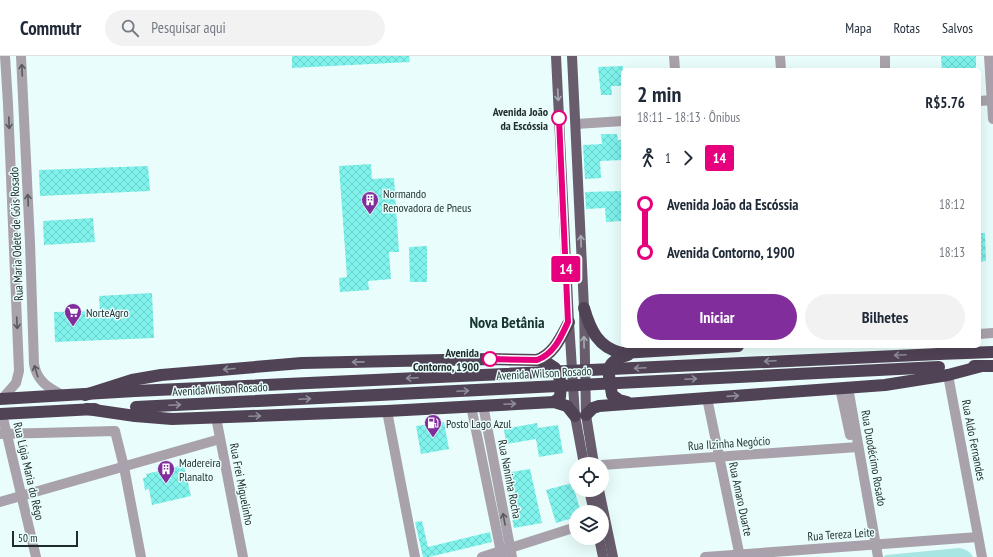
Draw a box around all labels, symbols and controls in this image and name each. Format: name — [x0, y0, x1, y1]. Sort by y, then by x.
search box — [105, 10, 385, 46]
text: Commutr — [20, 16, 81, 40]
icon: search — [119, 17, 141, 39]
text: Pesquisar aqui — [151, 18, 226, 37]
text: Mapa — [845, 19, 872, 37]
text: Rotas — [894, 19, 920, 37]
text: Salvos — [942, 19, 973, 37]
one-way arrow — [18, 64, 26, 77]
text: 2 min — [637, 80, 681, 108]
one-way arrow — [554, 88, 561, 101]
text: R$5.76 — [926, 93, 965, 112]
place label: Avenida João da Escóssia — [492, 104, 549, 133]
text: 18:11 – 18:13 · Ônibus — [637, 109, 740, 126]
marker: Avenida João da Escóssia — [551, 110, 567, 126]
one-way arrow — [5, 116, 12, 129]
icon: walk — [637, 147, 659, 169]
icon: forward — [677, 147, 699, 169]
text: 14 — [713, 149, 726, 167]
text: 1 — [665, 150, 671, 167]
street label: Rua Maria Odete de Góis Rosado — [6, 167, 26, 301]
place label: Normando Renovadora de Pneus — [383, 186, 471, 215]
building icon: Normando Renovadora de Pneus — [360, 190, 380, 215]
one-way arrow — [25, 194, 32, 207]
text: Avenida João da Escóssia — [667, 195, 799, 214]
text: 18:12 — [939, 196, 965, 213]
one-way arrow — [577, 235, 585, 248]
text: Avenida Contorno, 1900 — [667, 243, 795, 262]
text: 18:13 — [939, 244, 965, 261]
line badge: 14 — [548, 256, 584, 282]
text: 14 — [559, 260, 573, 278]
button: Iniciar — [637, 294, 797, 340]
button: Bilhetes — [805, 294, 965, 340]
supermarket icon: NorteAgro — [63, 302, 83, 327]
place label: NorteAgro — [86, 305, 129, 320]
district label: Nova Betânia — [469, 312, 545, 332]
one-way arrow — [13, 316, 21, 329]
one-way arrow — [580, 336, 588, 349]
place label: Avenida Contorno, 1900 — [413, 345, 479, 374]
marker: Avenida Contorno, 1900 — [482, 351, 498, 367]
one-way arrow — [894, 352, 907, 359]
one-way arrow — [352, 358, 365, 366]
one-way arrow — [764, 358, 777, 365]
street label: Avenida Wilson Rosado — [496, 363, 592, 383]
one-way arrow — [634, 364, 647, 371]
one-way arrow — [32, 365, 39, 378]
one-way arrow — [223, 366, 236, 373]
one-way arrow — [406, 375, 419, 382]
one-way arrow — [684, 376, 697, 383]
street label: Avenida Wilson Rosado — [172, 379, 268, 399]
one-way arrow — [456, 387, 469, 394]
one-way arrow — [726, 393, 739, 400]
one-way arrow — [298, 395, 311, 402]
street label: Rua Aldo Fernandes — [959, 398, 989, 482]
one-way arrow — [503, 400, 516, 408]
one-way arrow — [168, 401, 181, 409]
street label: Rua Duodécimo Rosado — [858, 409, 890, 507]
one-way arrow — [248, 412, 261, 419]
fuel station icon: Posto Lago Azul — [423, 413, 443, 438]
place label: Posto Lago Azul — [446, 416, 511, 431]
street label: Rua Lígia Maria do Rêgo — [10, 421, 48, 521]
street label: Rua Ilzinha Negócio — [687, 433, 771, 453]
street label: Rua Naninha Rocha — [495, 438, 525, 520]
street label: Rua Frei Miguelinho — [227, 442, 257, 526]
place label: Madereira Planalto — [179, 455, 221, 484]
map controls — [569, 457, 609, 545]
button: locate — [569, 457, 609, 497]
building icon: Madereira Planalto — [156, 459, 176, 484]
street label: Rua Amaro Duarte — [726, 461, 756, 537]
button: layers — [569, 505, 609, 545]
one-way arrow — [500, 513, 508, 526]
street label: Rua Tereza Leite — [807, 524, 875, 544]
scale bar — [12, 529, 78, 548]
text: 50 m — [18, 531, 37, 545]

